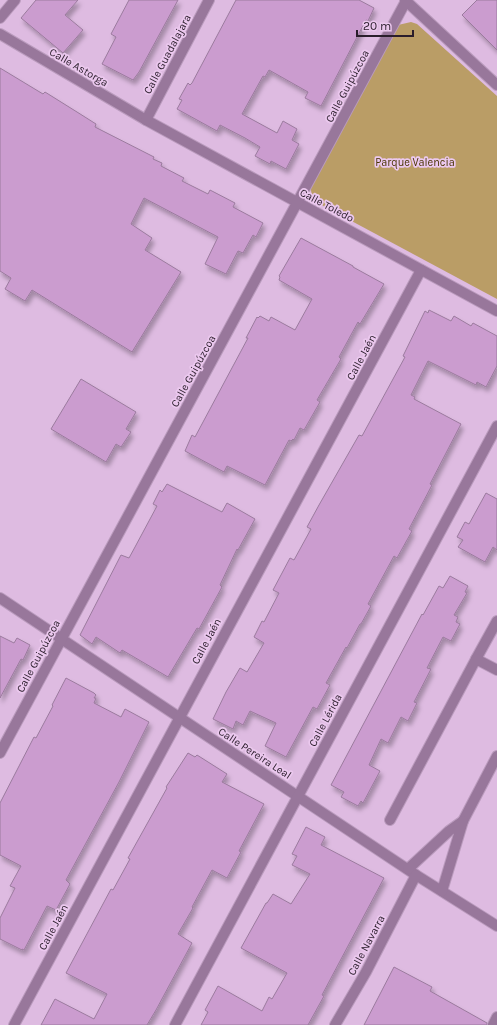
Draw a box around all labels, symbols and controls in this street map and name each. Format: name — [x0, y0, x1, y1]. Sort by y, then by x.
street label: Calle Guadalajara — [141, 12, 194, 96]
scale bar — [357, 12, 413, 38]
text: 20 m — [363, 19, 391, 33]
street label: Calle Astorga — [47, 45, 110, 89]
street label: Calle Guipúzcoa — [323, 48, 372, 125]
park label: Parque Valencia — [375, 156, 455, 169]
street label: Calle Toledo — [298, 186, 356, 225]
street label: Calle Jaén — [344, 332, 379, 382]
street label: Calle Guipúzcoa — [168, 333, 219, 410]
street label: Calle Jaén — [189, 616, 224, 666]
street label: Calle Guipúzcoa — [14, 618, 63, 695]
street label: Calle Lérida — [306, 692, 345, 749]
street label: Calle Pereira Leal — [216, 725, 294, 782]
street label: Calle Jaén — [36, 902, 71, 952]
street label: Calle Navarra — [345, 913, 388, 978]

